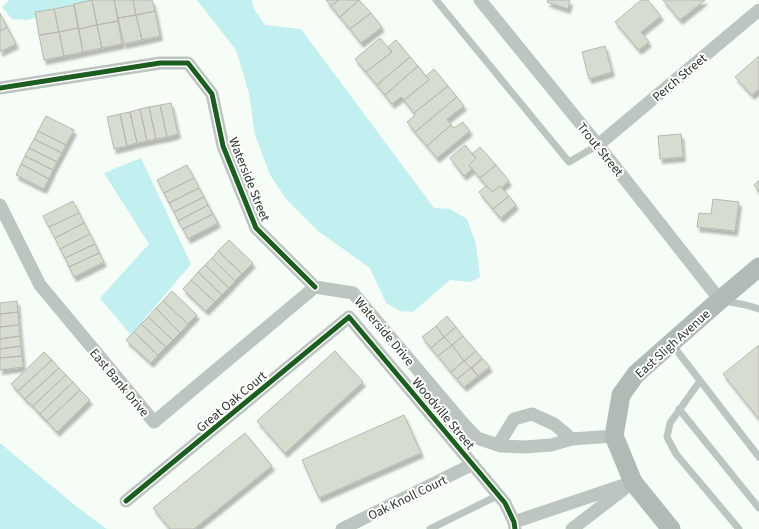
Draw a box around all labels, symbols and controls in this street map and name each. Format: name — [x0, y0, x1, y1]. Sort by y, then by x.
street label: Perch Street — [649, 49, 711, 106]
street label: Trout Street — [573, 119, 628, 181]
street label: Waterside Street — [224, 135, 274, 225]
street label: Waterside Drive — [350, 293, 418, 370]
street label: East Sligh Avenue — [631, 305, 714, 382]
street label: East Bank Drive — [85, 345, 153, 421]
street label: Great Oak Court — [193, 367, 271, 437]
street label: Woodville Street — [408, 374, 479, 454]
street label: Oak Knoll Court — [365, 471, 450, 525]

